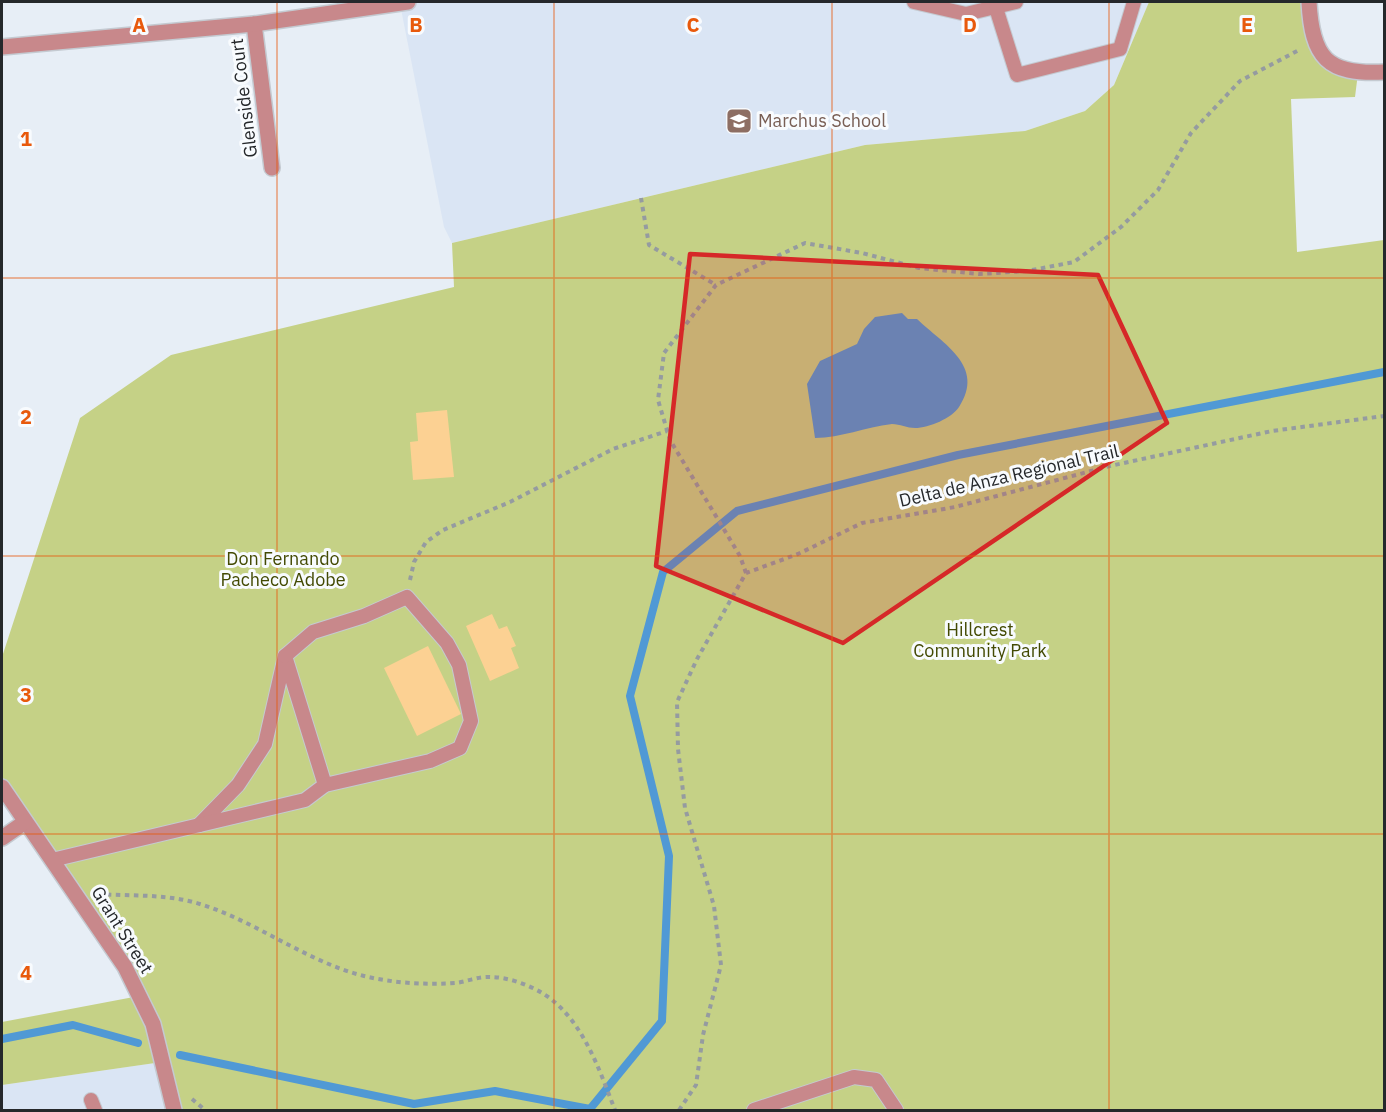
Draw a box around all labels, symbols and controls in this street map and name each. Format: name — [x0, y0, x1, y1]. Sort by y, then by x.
text: A — [132, 11, 146, 38]
text: B — [409, 11, 423, 38]
text: C — [686, 11, 700, 38]
text: D — [963, 11, 977, 38]
text: E — [1241, 11, 1253, 38]
street label: Glenside Court — [225, 37, 262, 159]
school or university icon: Marchus School — [724, 106, 754, 136]
place label: Marchus School — [758, 109, 886, 132]
text: 1 — [20, 125, 32, 152]
text: 2 — [20, 403, 32, 430]
street label: Delta de Anza Regional Trail — [897, 439, 1121, 512]
park label: Don Fernando Pacheco Adobe — [220, 547, 346, 591]
park label: Hillcrest Community Park — [913, 618, 1047, 662]
text: 3 — [20, 681, 32, 708]
street label: Grant Street — [86, 882, 158, 978]
text: 4 — [20, 959, 32, 986]

